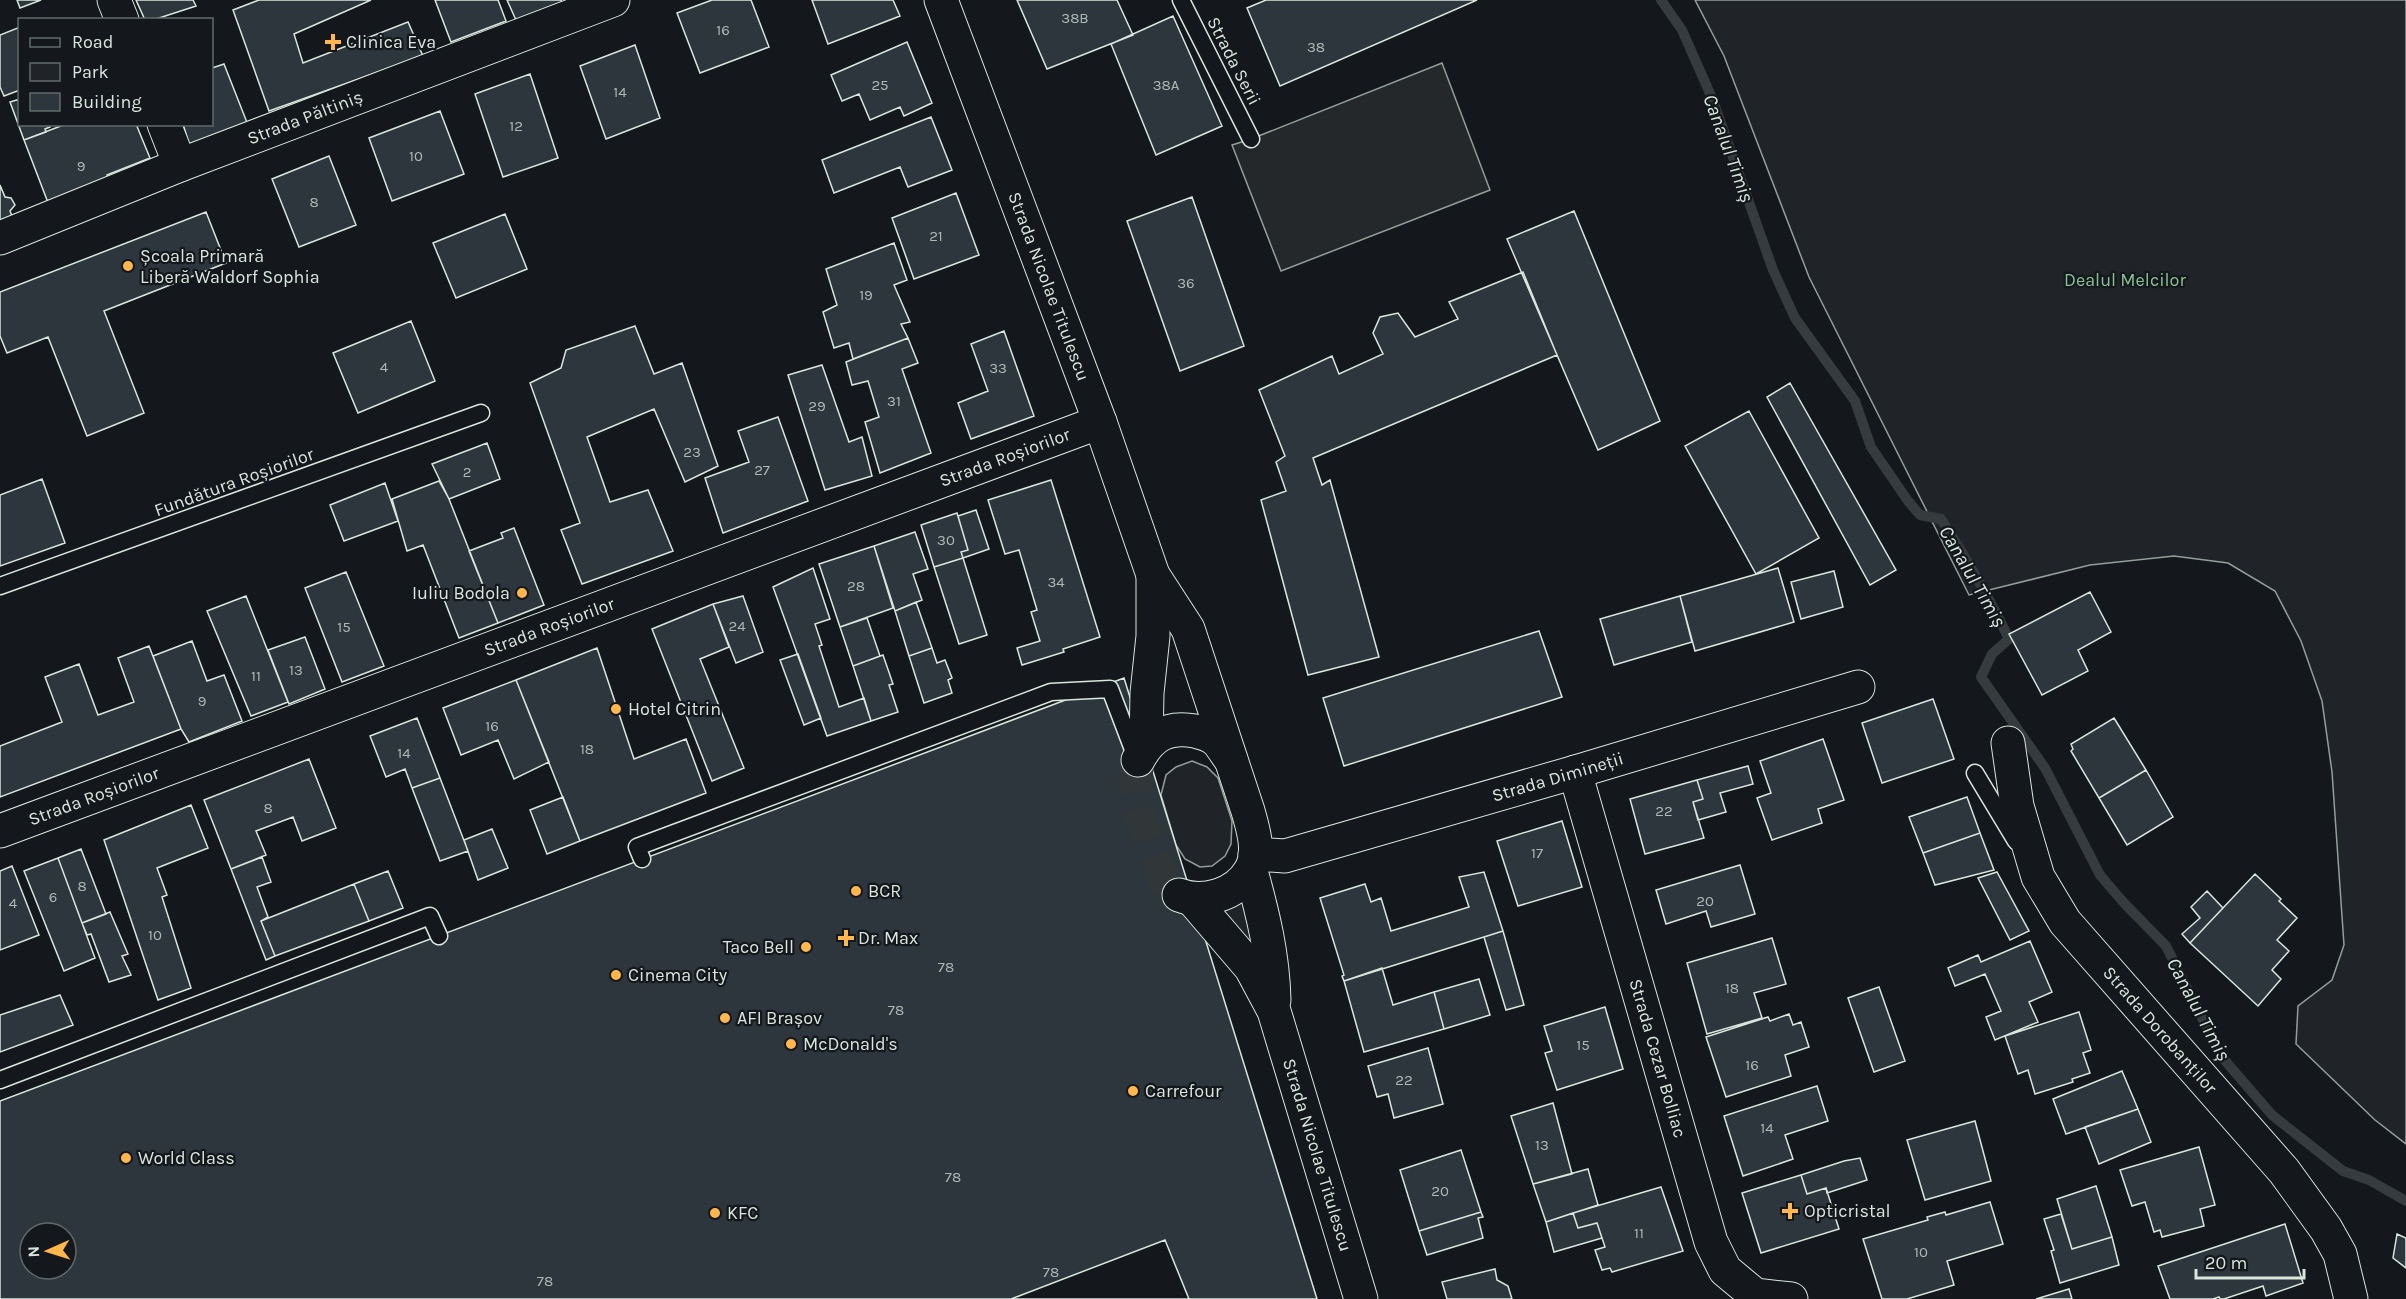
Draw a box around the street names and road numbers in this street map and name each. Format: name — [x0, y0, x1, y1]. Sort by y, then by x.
street label: Strada Serii — [1202, 13, 1266, 109]
street label: Strada Păltiniș — [244, 85, 366, 149]
street label: Strada Nicolae Titulescu — [1003, 189, 1095, 384]
street label: Strada Roșiorilor — [936, 423, 1074, 492]
street label: Fundătura Roșiorilor — [151, 443, 317, 521]
street label: Strada Roșiorilor — [481, 592, 618, 661]
street label: Strada Dimineții — [1489, 747, 1626, 807]
street label: Strada Roșiorilor — [25, 762, 163, 830]
street label: Strada Dorobanților — [2098, 962, 2222, 1099]
street label: Strada Cezar Bolliac — [1624, 976, 1691, 1140]
street label: Strada Nicolae Titulescu — [1278, 1056, 1357, 1254]

